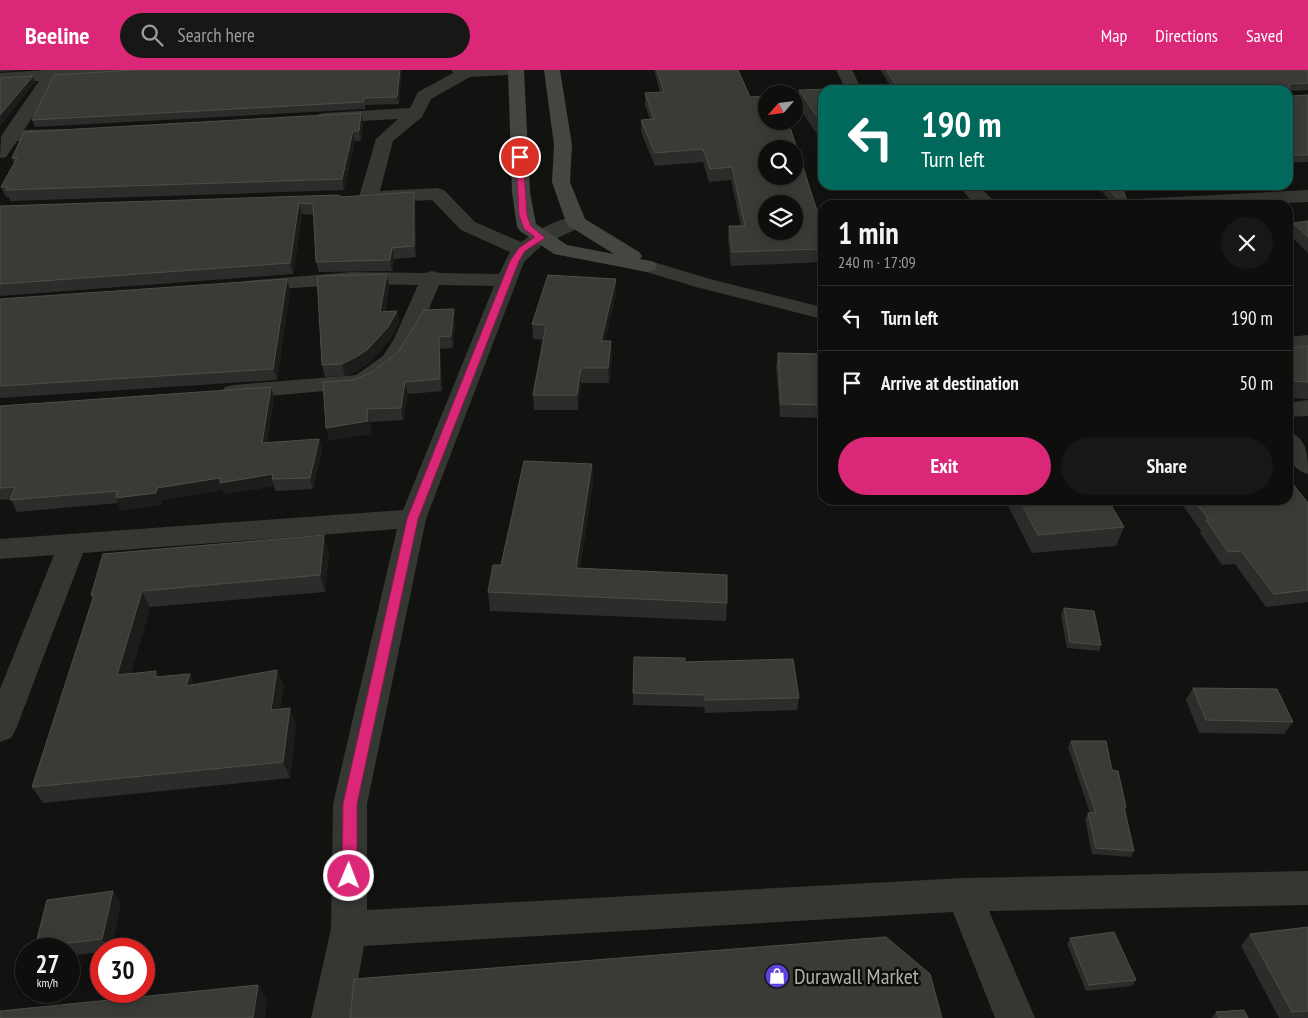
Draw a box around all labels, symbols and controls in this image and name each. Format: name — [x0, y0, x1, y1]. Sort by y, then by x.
search box — [120, 13, 470, 58]
text: Beeline — [25, 20, 90, 51]
icon: search — [138, 21, 166, 49]
text: Search here — [178, 23, 255, 47]
text: Map — [1101, 24, 1127, 47]
text: Directions — [1155, 24, 1218, 47]
text: Saved — [1246, 24, 1283, 47]
north arrow — [758, 85, 802, 130]
map controls — [758, 85, 803, 240]
text: 190 m — [921, 101, 1002, 147]
icon: left — [838, 105, 903, 170]
pin — [499, 136, 541, 178]
button: search — [758, 140, 803, 185]
icon: arrive — [506, 143, 534, 171]
text: Turn left — [921, 145, 985, 173]
button: layers — [758, 195, 803, 240]
text: 1 min — [838, 213, 899, 252]
button: close — [1221, 217, 1273, 269]
text: 240 m · 17:09 — [838, 252, 916, 272]
icon: left — [838, 304, 866, 332]
text: Turn left — [881, 306, 938, 330]
text: 190 m — [1231, 306, 1273, 330]
icon: arrive — [838, 369, 866, 397]
text: Arrive at destination — [881, 371, 1019, 395]
text: 50 m — [1240, 371, 1273, 395]
button: Exit — [838, 437, 1051, 495]
button: Share — [1061, 437, 1273, 495]
position arrow — [322, 849, 374, 901]
speed limit sign: 30 — [90, 938, 155, 1003]
text: 27 — [36, 948, 59, 980]
place label: Durawall Market — [794, 962, 919, 990]
shop icon: Durawall Market — [764, 963, 790, 989]
text: km/h — [37, 975, 58, 990]

